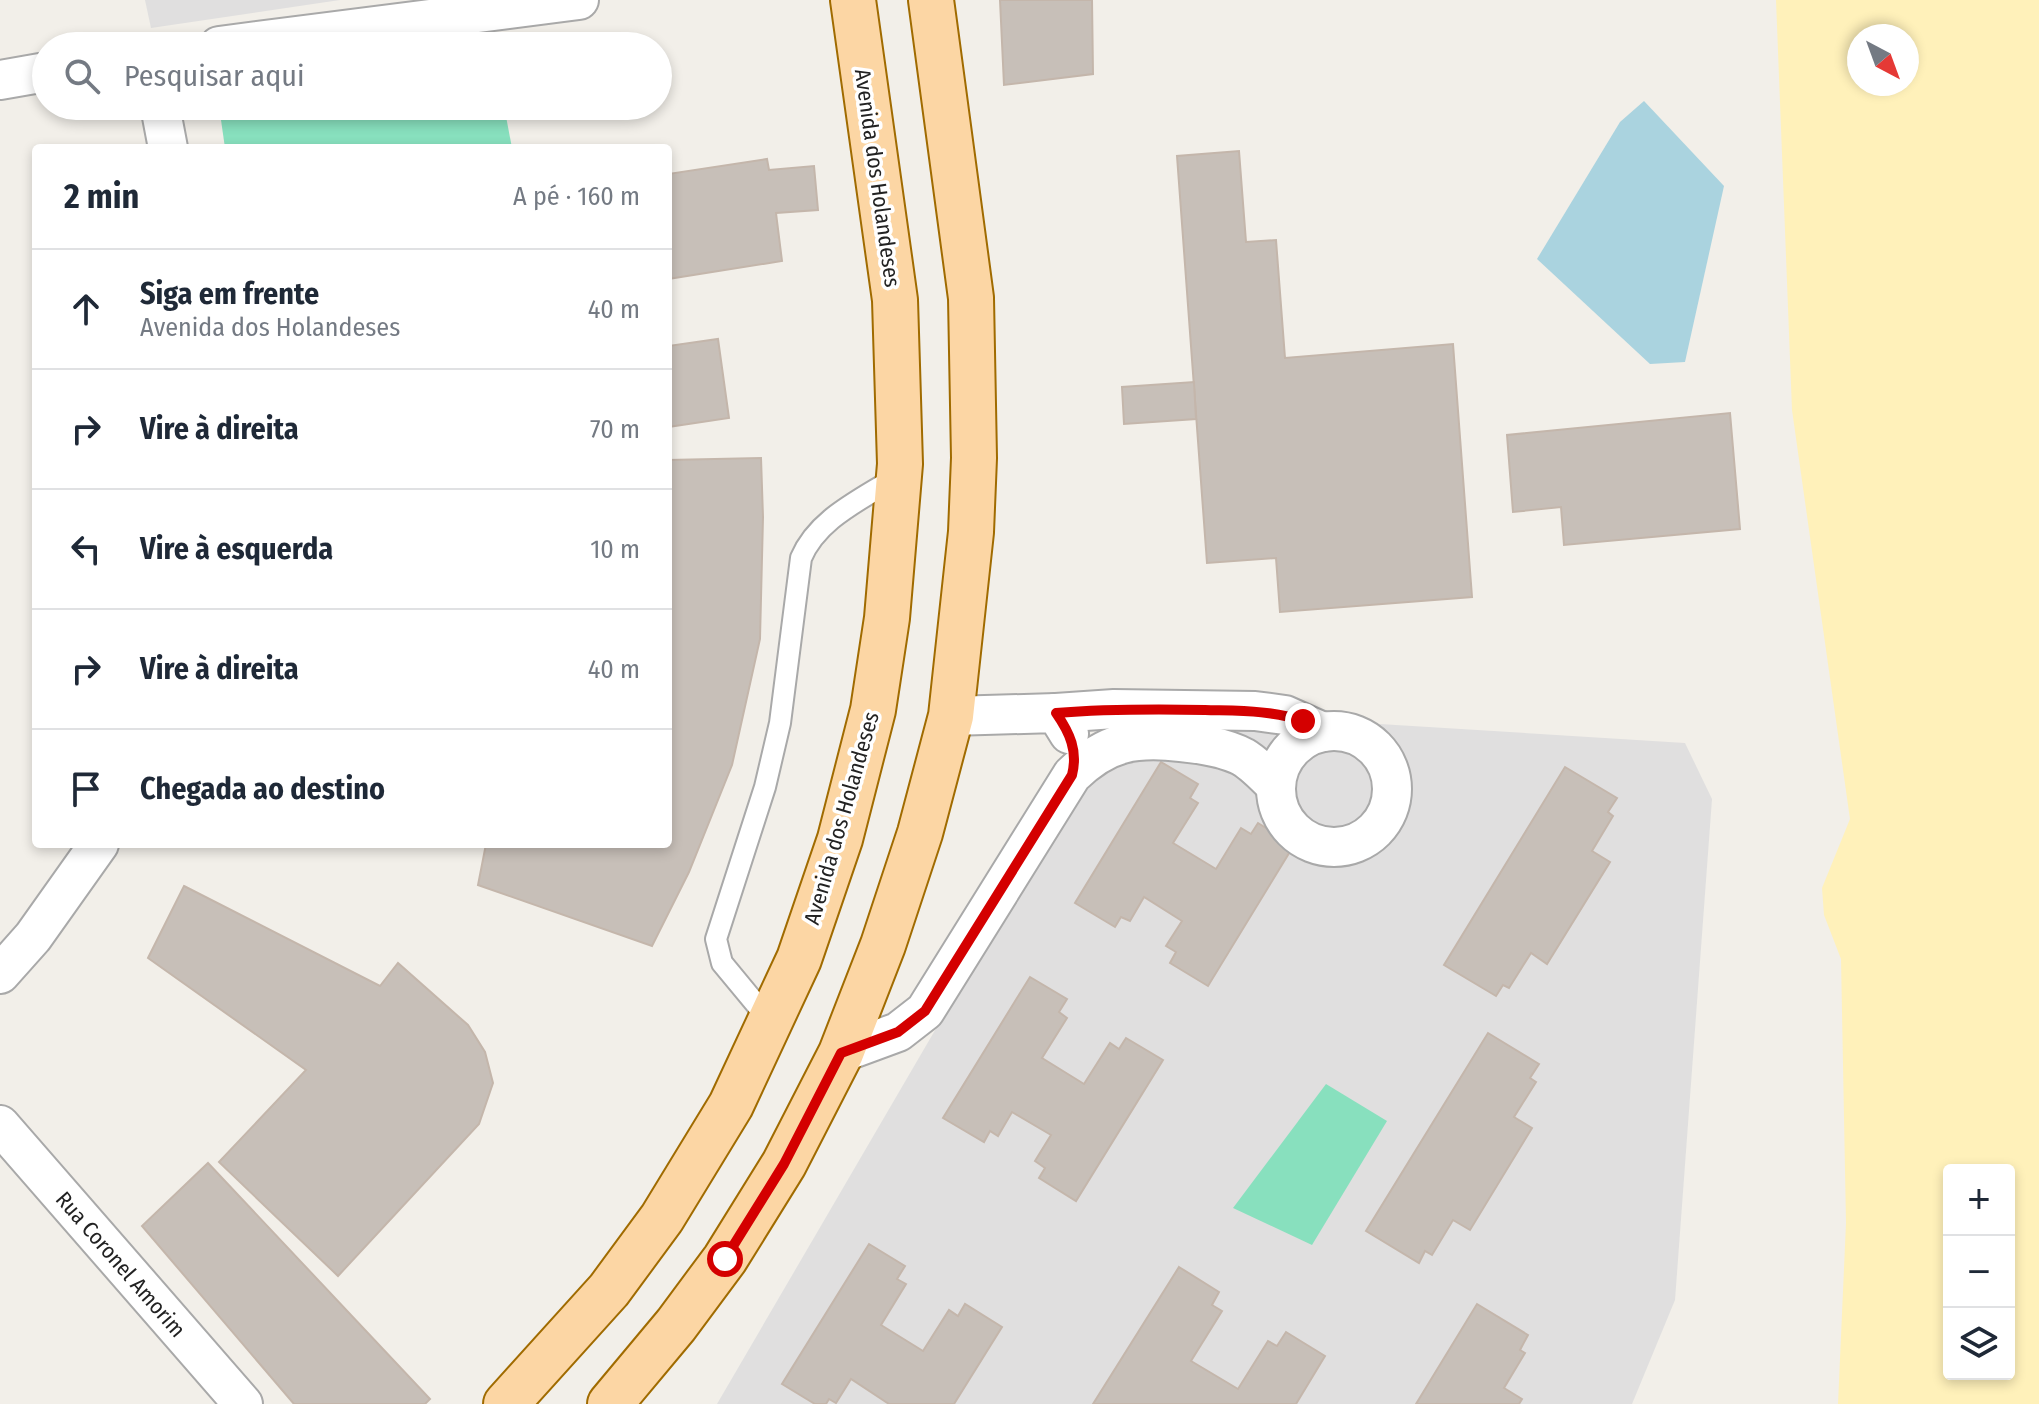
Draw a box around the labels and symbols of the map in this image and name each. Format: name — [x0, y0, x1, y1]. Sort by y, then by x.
north arrow — [1847, 24, 1919, 96]
street label: Avenida dos Holandeses — [849, 67, 906, 289]
route end — [1285, 703, 1321, 739]
street label: Avenida dos Holandeses — [798, 709, 885, 928]
street label: Rua Coronel Amorim — [50, 1186, 191, 1343]
route start — [707, 1241, 743, 1277]

